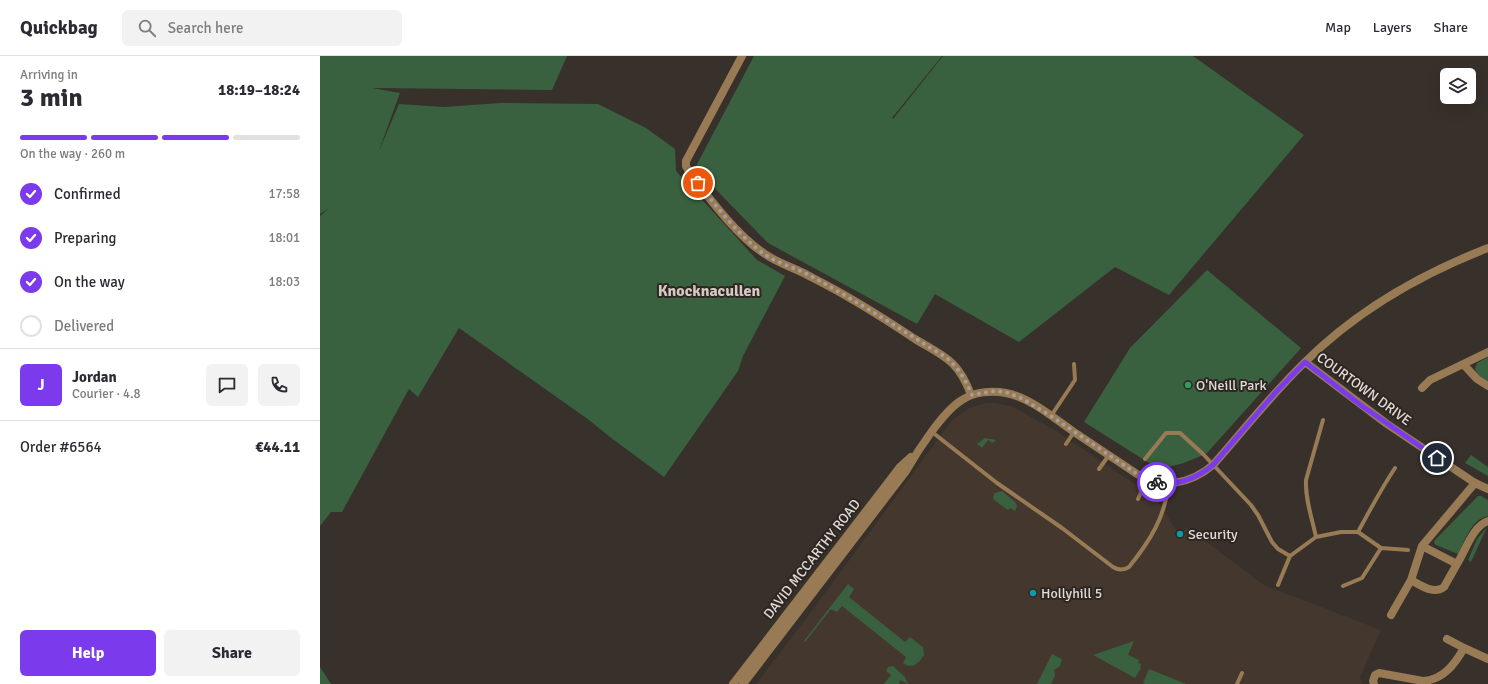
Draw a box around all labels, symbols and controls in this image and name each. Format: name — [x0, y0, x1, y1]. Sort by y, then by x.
search box — [122, 10, 402, 46]
text: Quickbag — [20, 16, 98, 40]
icon: search — [136, 17, 158, 39]
text: Search here — [168, 19, 243, 37]
text: Map — [1325, 19, 1351, 36]
text: Layers — [1373, 19, 1412, 36]
text: Share — [1434, 19, 1468, 36]
text: Arriving in — [20, 67, 78, 83]
map controls — [1440, 68, 1476, 104]
button: layers — [1440, 68, 1476, 104]
text: 18:19–18:24 — [218, 81, 300, 99]
text: 3 min — [20, 82, 83, 114]
text: On the way · 260 m — [20, 146, 125, 162]
pin — [681, 166, 715, 200]
icon: bag — [687, 172, 709, 194]
icon: check — [20, 183, 42, 205]
text: Confirmed — [54, 185, 121, 203]
text: 17:58 — [268, 186, 300, 202]
icon: check — [20, 227, 42, 249]
text: Preparing — [54, 229, 117, 247]
text: 18:01 — [268, 230, 300, 246]
icon: check — [20, 271, 42, 293]
text: On the way — [54, 273, 125, 291]
text: 18:03 — [268, 274, 300, 290]
district label: Knocknacullen — [658, 281, 761, 301]
text: Delivered — [54, 317, 114, 335]
street label: COURTOWN DRIVE — [1313, 349, 1415, 429]
button: chat — [206, 364, 248, 406]
button: phone — [258, 364, 300, 406]
text: Jordan — [72, 368, 117, 386]
text: J — [37, 376, 45, 394]
place label: O'Neill Park — [1196, 377, 1266, 394]
marker: O'Neill Park — [1183, 380, 1193, 390]
text: Courier · 4.8 — [72, 386, 141, 402]
text: Order #6564 — [20, 438, 102, 456]
text: €44.11 — [255, 438, 300, 456]
pin — [1420, 441, 1454, 475]
icon: home — [1426, 447, 1448, 469]
courier — [1137, 462, 1177, 502]
icon: bike — [1146, 471, 1168, 493]
street label: DAVID MCCARTHY ROAD — [760, 496, 864, 622]
place label: Security — [1188, 526, 1238, 543]
marker: Security — [1175, 529, 1185, 539]
place label: Hollyhill 5 — [1041, 585, 1102, 602]
marker: Hollyhill 5 — [1028, 588, 1038, 598]
button: Help — [20, 630, 156, 676]
button: Share — [164, 630, 300, 676]

